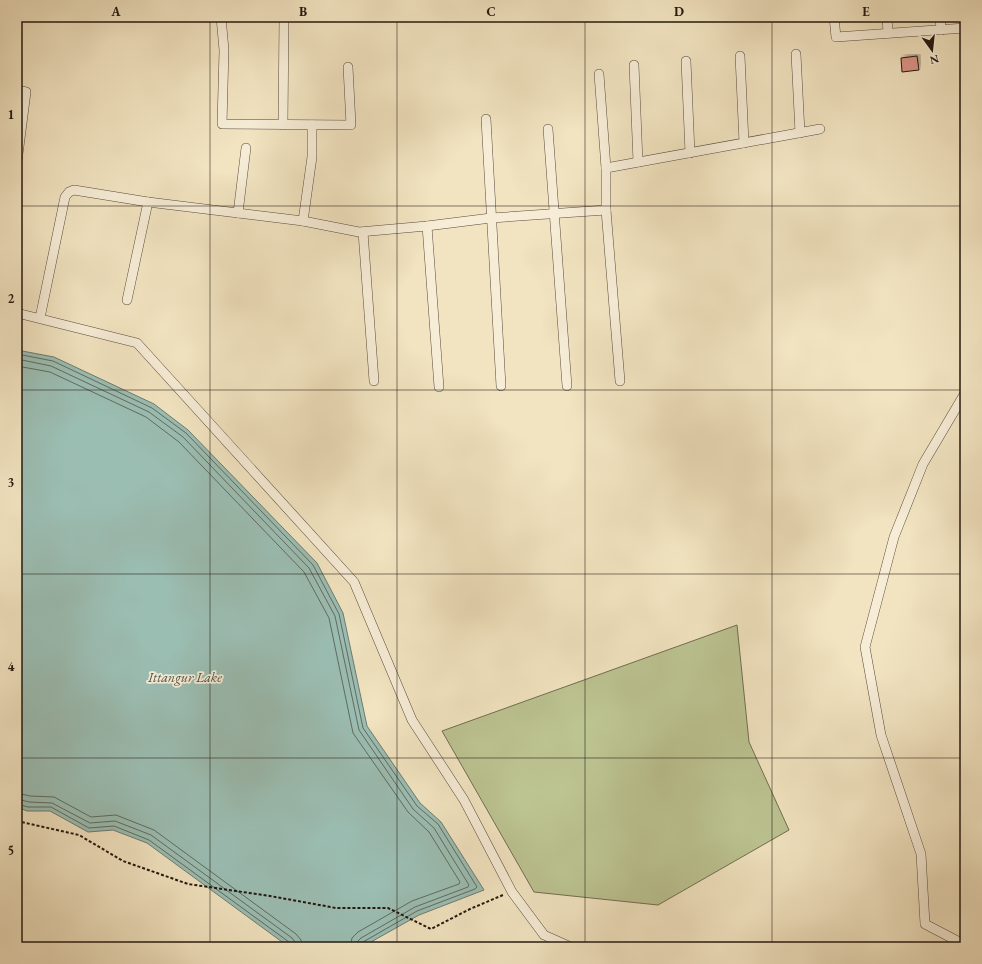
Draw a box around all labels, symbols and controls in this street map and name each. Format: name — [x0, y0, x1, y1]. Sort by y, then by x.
text: A — [110, 3, 121, 20]
text: B — [299, 3, 307, 20]
text: C — [486, 3, 496, 20]
text: D — [674, 3, 684, 20]
text: E — [862, 3, 870, 20]
north arrow — [912, 30, 952, 70]
text: N — [928, 52, 941, 68]
text: 1 — [8, 106, 15, 123]
text: 2 — [8, 290, 15, 307]
text: 3 — [8, 474, 15, 491]
text: 4 — [8, 658, 15, 675]
water label: Ittangur Lake — [147, 668, 222, 686]
text: 5 — [8, 842, 14, 859]

